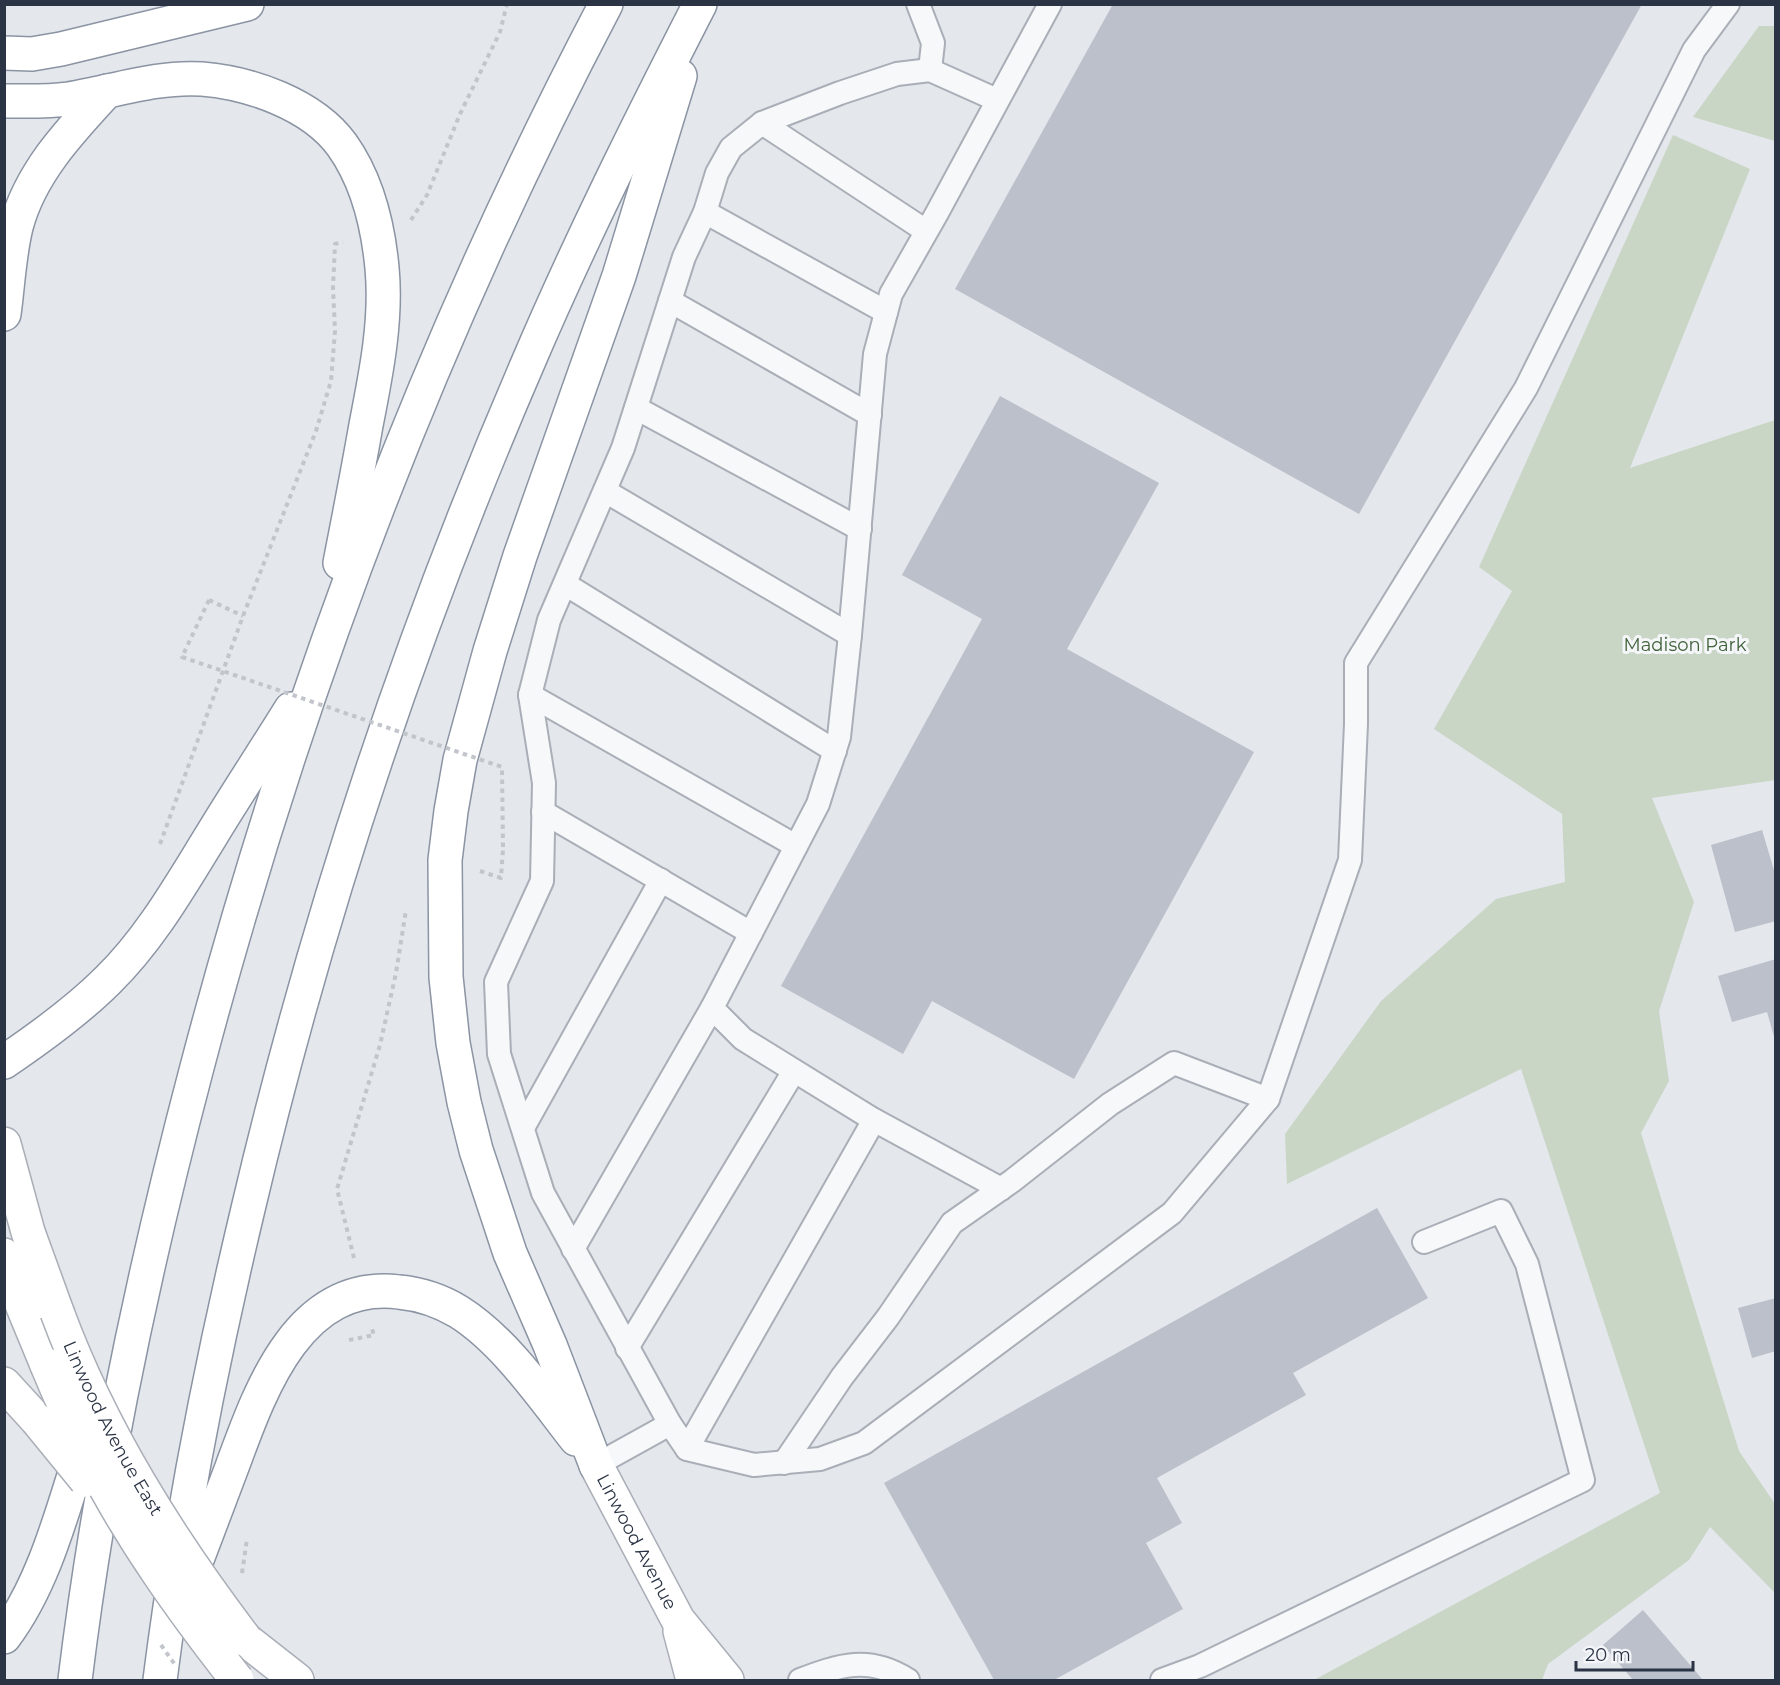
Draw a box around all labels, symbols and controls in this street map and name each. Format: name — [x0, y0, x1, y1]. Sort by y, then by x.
park label: Madison Park — [1624, 634, 1747, 656]
street label: Linwood Avenue East — [58, 1338, 167, 1520]
street label: Linwood Avenue — [592, 1470, 682, 1614]
scale bar — [1576, 1634, 1693, 1672]
text: 20 m — [1585, 1644, 1631, 1666]

